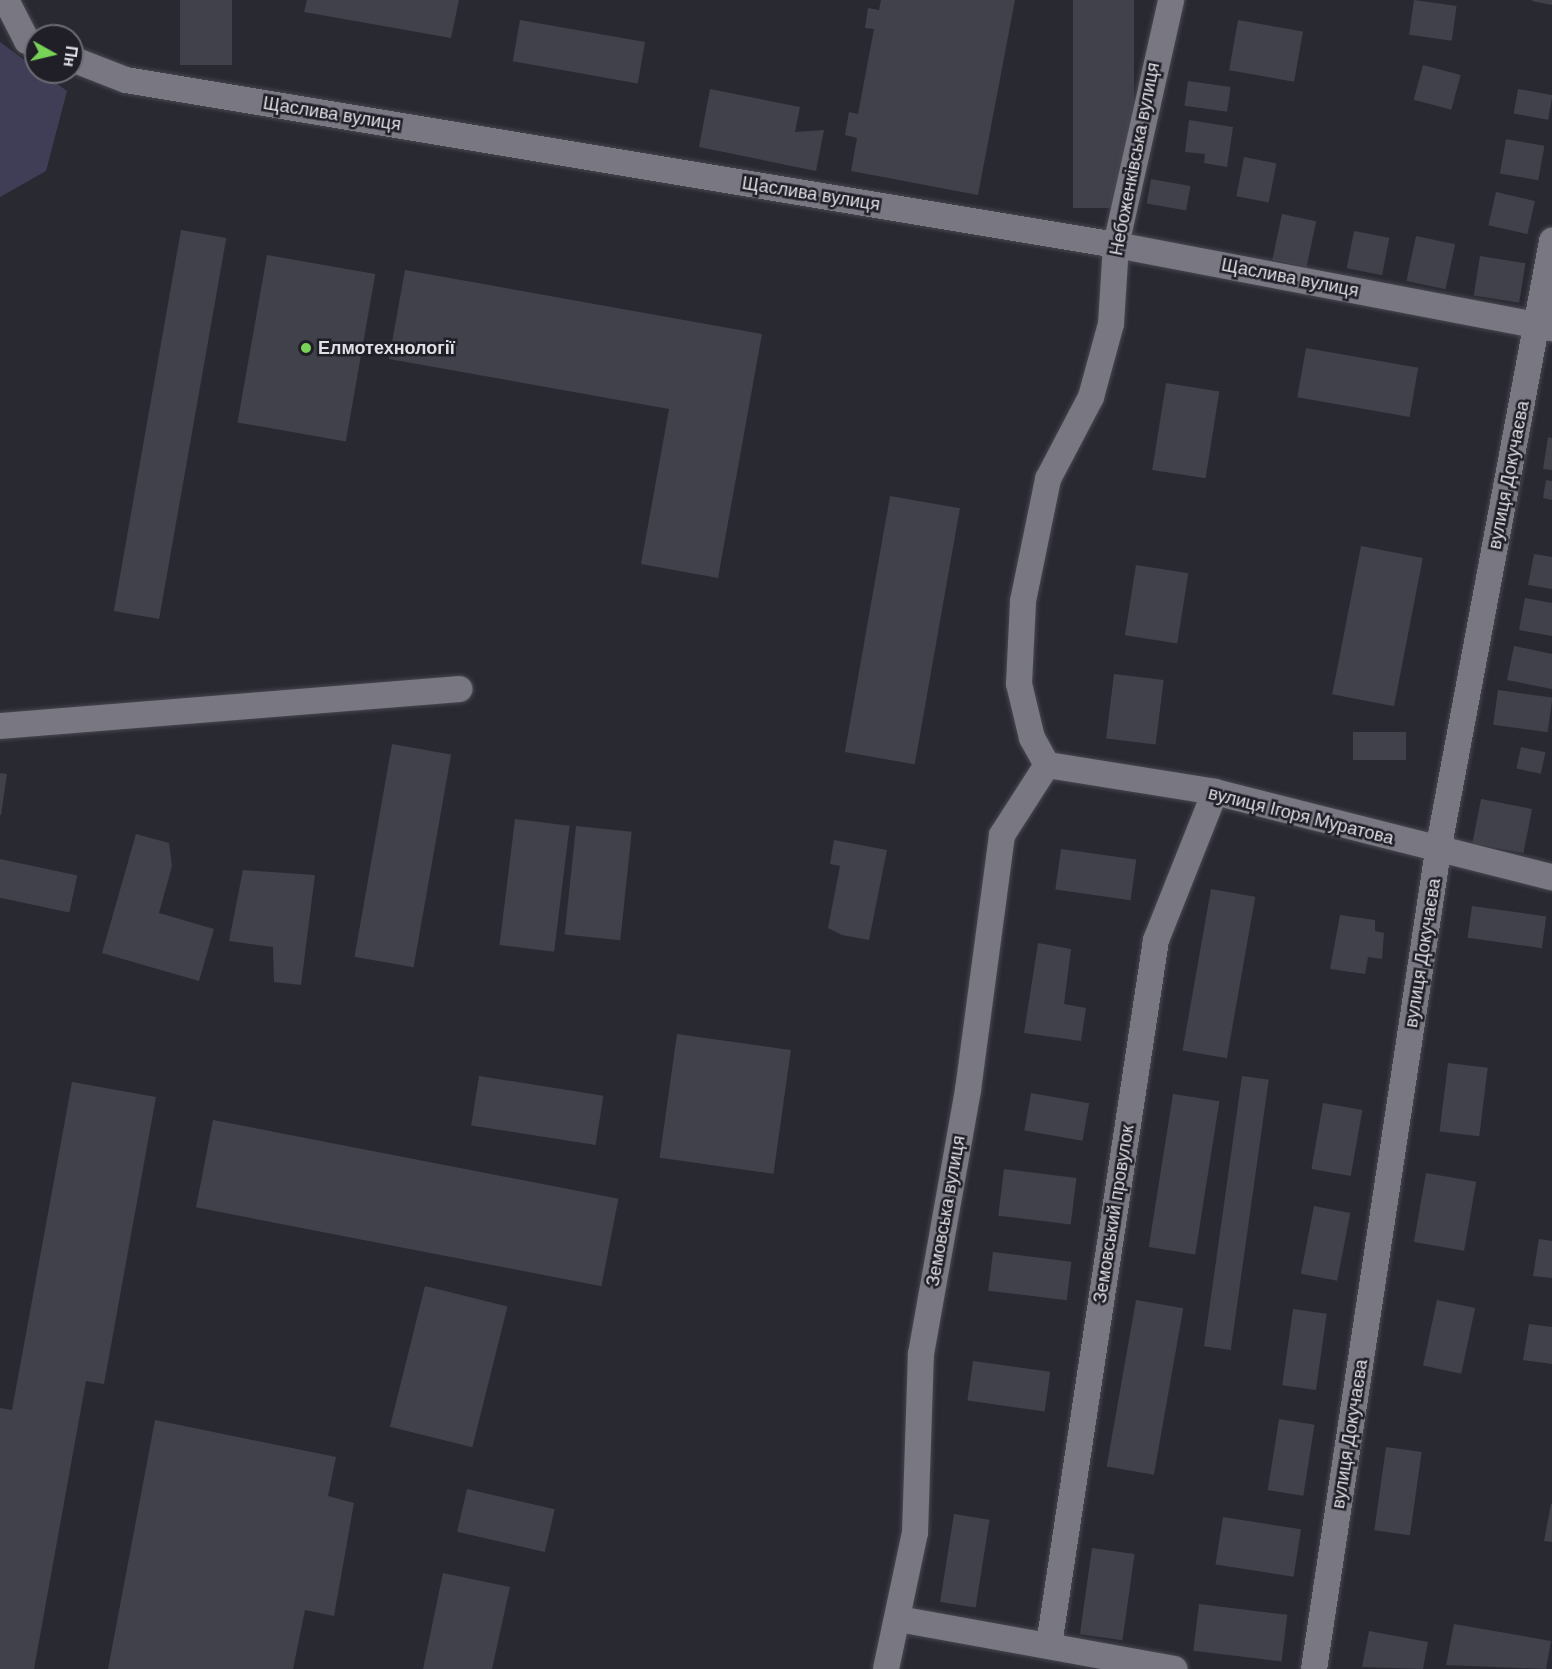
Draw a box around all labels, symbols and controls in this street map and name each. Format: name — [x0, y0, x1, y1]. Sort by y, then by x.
north arrow — [24, 24, 84, 84]
text: Пн — [60, 45, 80, 68]
street label: Небоженківська вулиця — [1106, 61, 1164, 257]
street label: Щаслива вулиця — [261, 92, 403, 136]
street label: Щаслива вулиця — [740, 172, 882, 216]
street label: Щаслива вулиця — [1220, 254, 1360, 302]
place label: Елмотехнології — [318, 337, 455, 359]
marker: Елмотехнології — [299, 341, 313, 355]
street label: вулиця Докучаєва — [1484, 399, 1534, 551]
street label: вулиця Ігоря Муратова — [1206, 783, 1396, 849]
street label: вулиця Докучаєва — [1401, 877, 1445, 1029]
street label: Земовський провулок — [1089, 1123, 1139, 1305]
street label: Земовська вулиця — [922, 1134, 970, 1288]
street label: вулиця Докучаєва — [1328, 1358, 1372, 1510]

